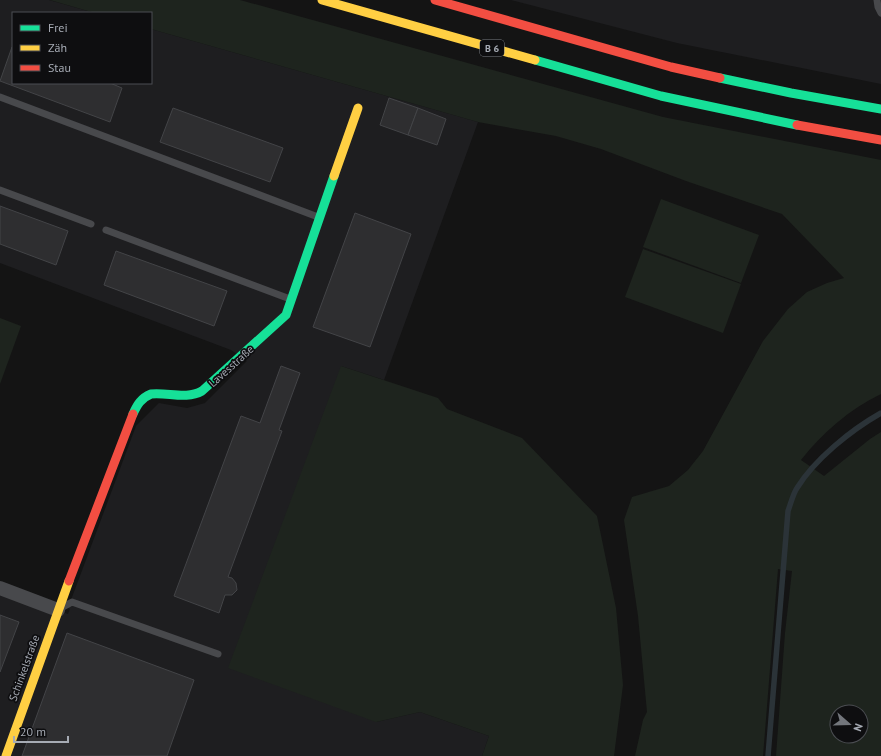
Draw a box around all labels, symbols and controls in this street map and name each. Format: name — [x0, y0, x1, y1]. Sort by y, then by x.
legend — [12, 12, 152, 84]
text: Frei — [48, 20, 68, 35]
text: Zäh — [48, 40, 67, 55]
road number: B 6 — [480, 40, 504, 56]
text: Stau — [48, 60, 71, 75]
street label: Lavesstraße — [206, 342, 257, 390]
street label: Schinkelstraße — [6, 633, 43, 703]
north arrow — [829, 704, 869, 744]
scale bar — [14, 718, 68, 744]
text: N — [851, 722, 866, 733]
text: 20 m — [20, 724, 46, 739]

